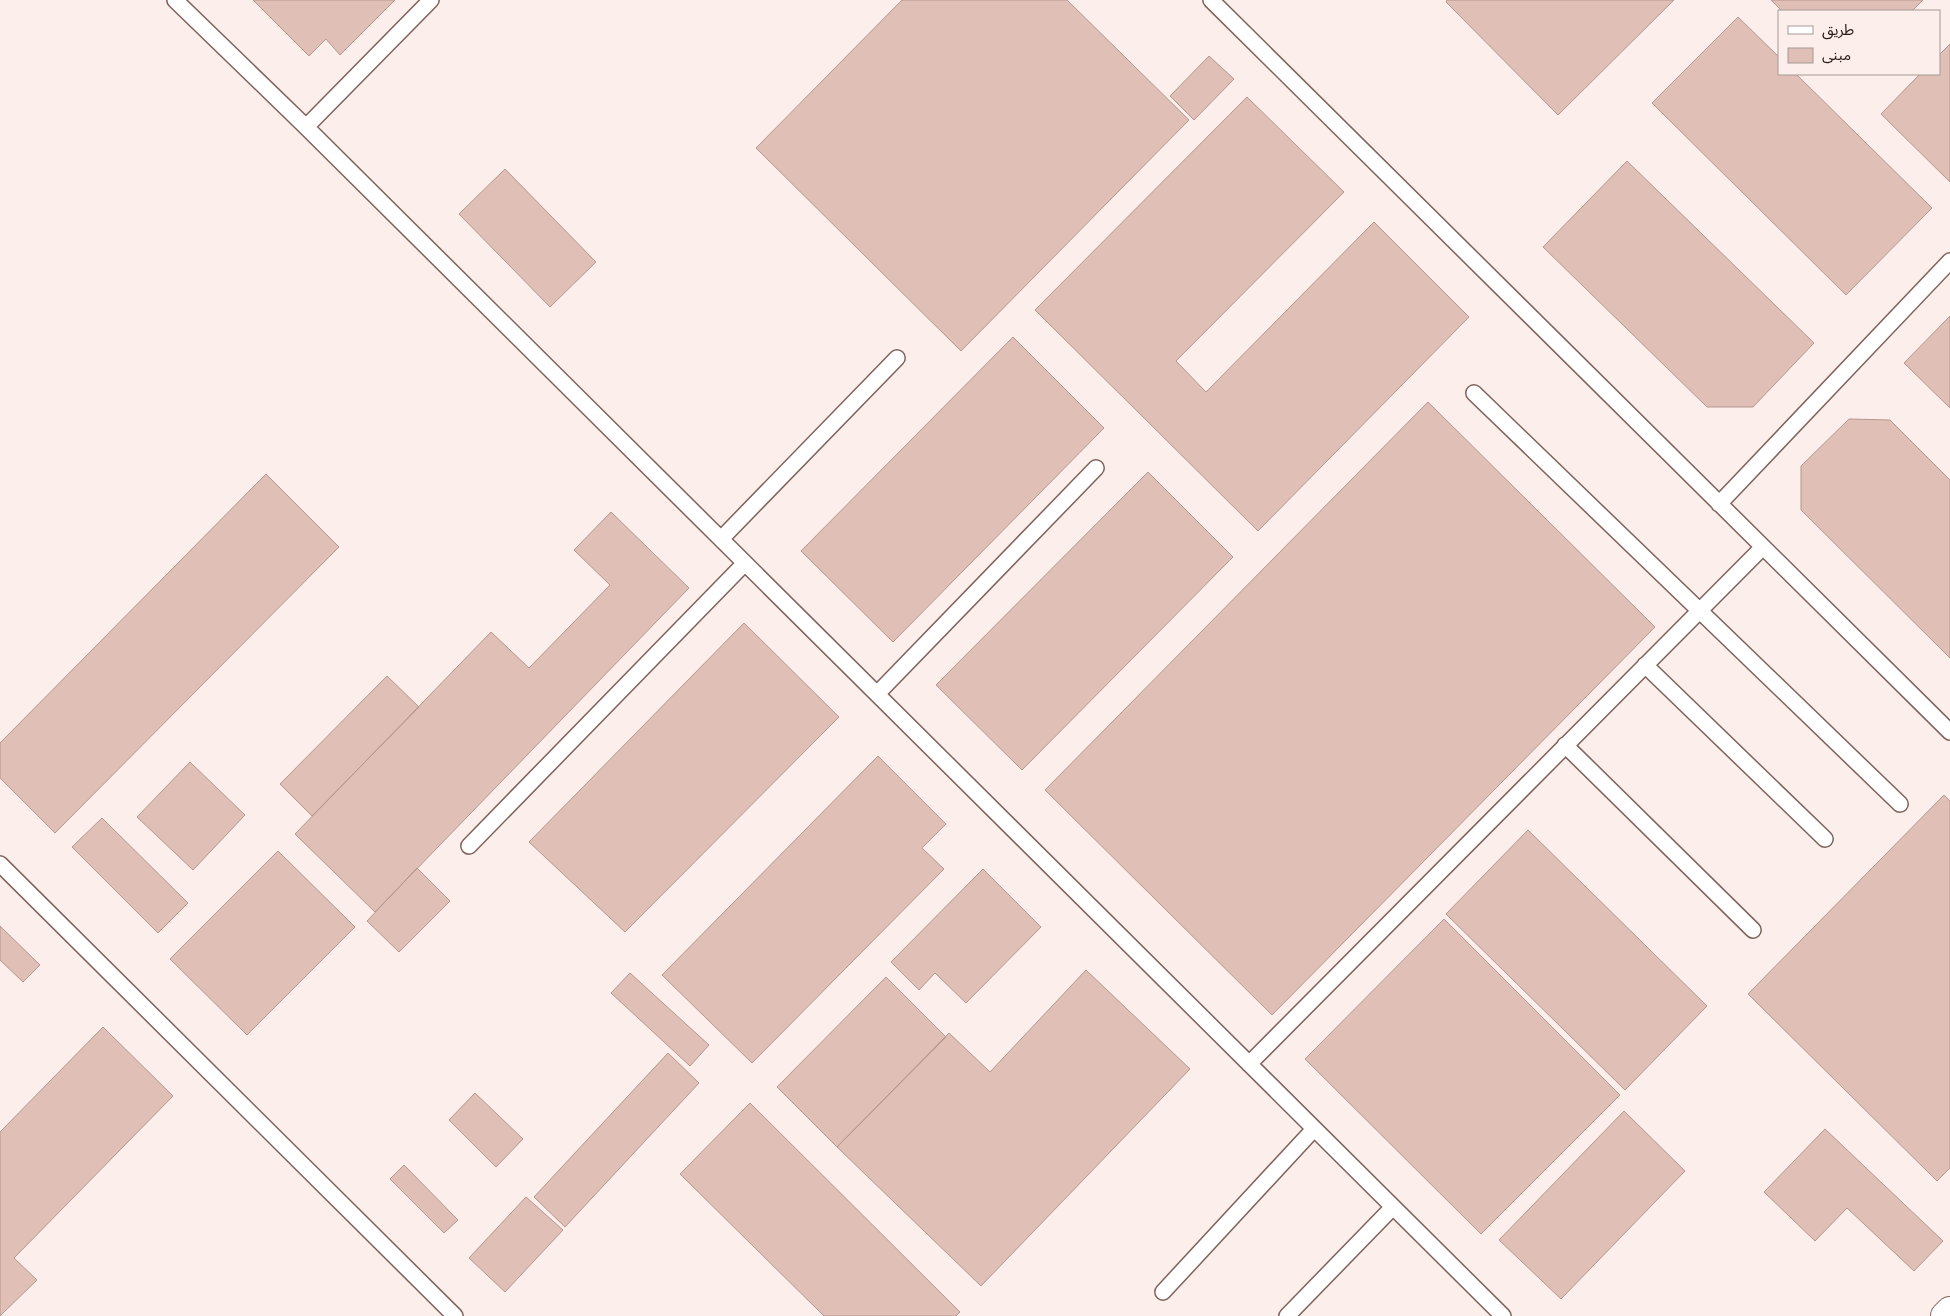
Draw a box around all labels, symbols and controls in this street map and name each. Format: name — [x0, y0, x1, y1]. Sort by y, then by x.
legend — [1778, 10, 1940, 75]
text: طريق — [1822, 20, 1854, 40]
text: مبنى — [1822, 45, 1851, 64]

